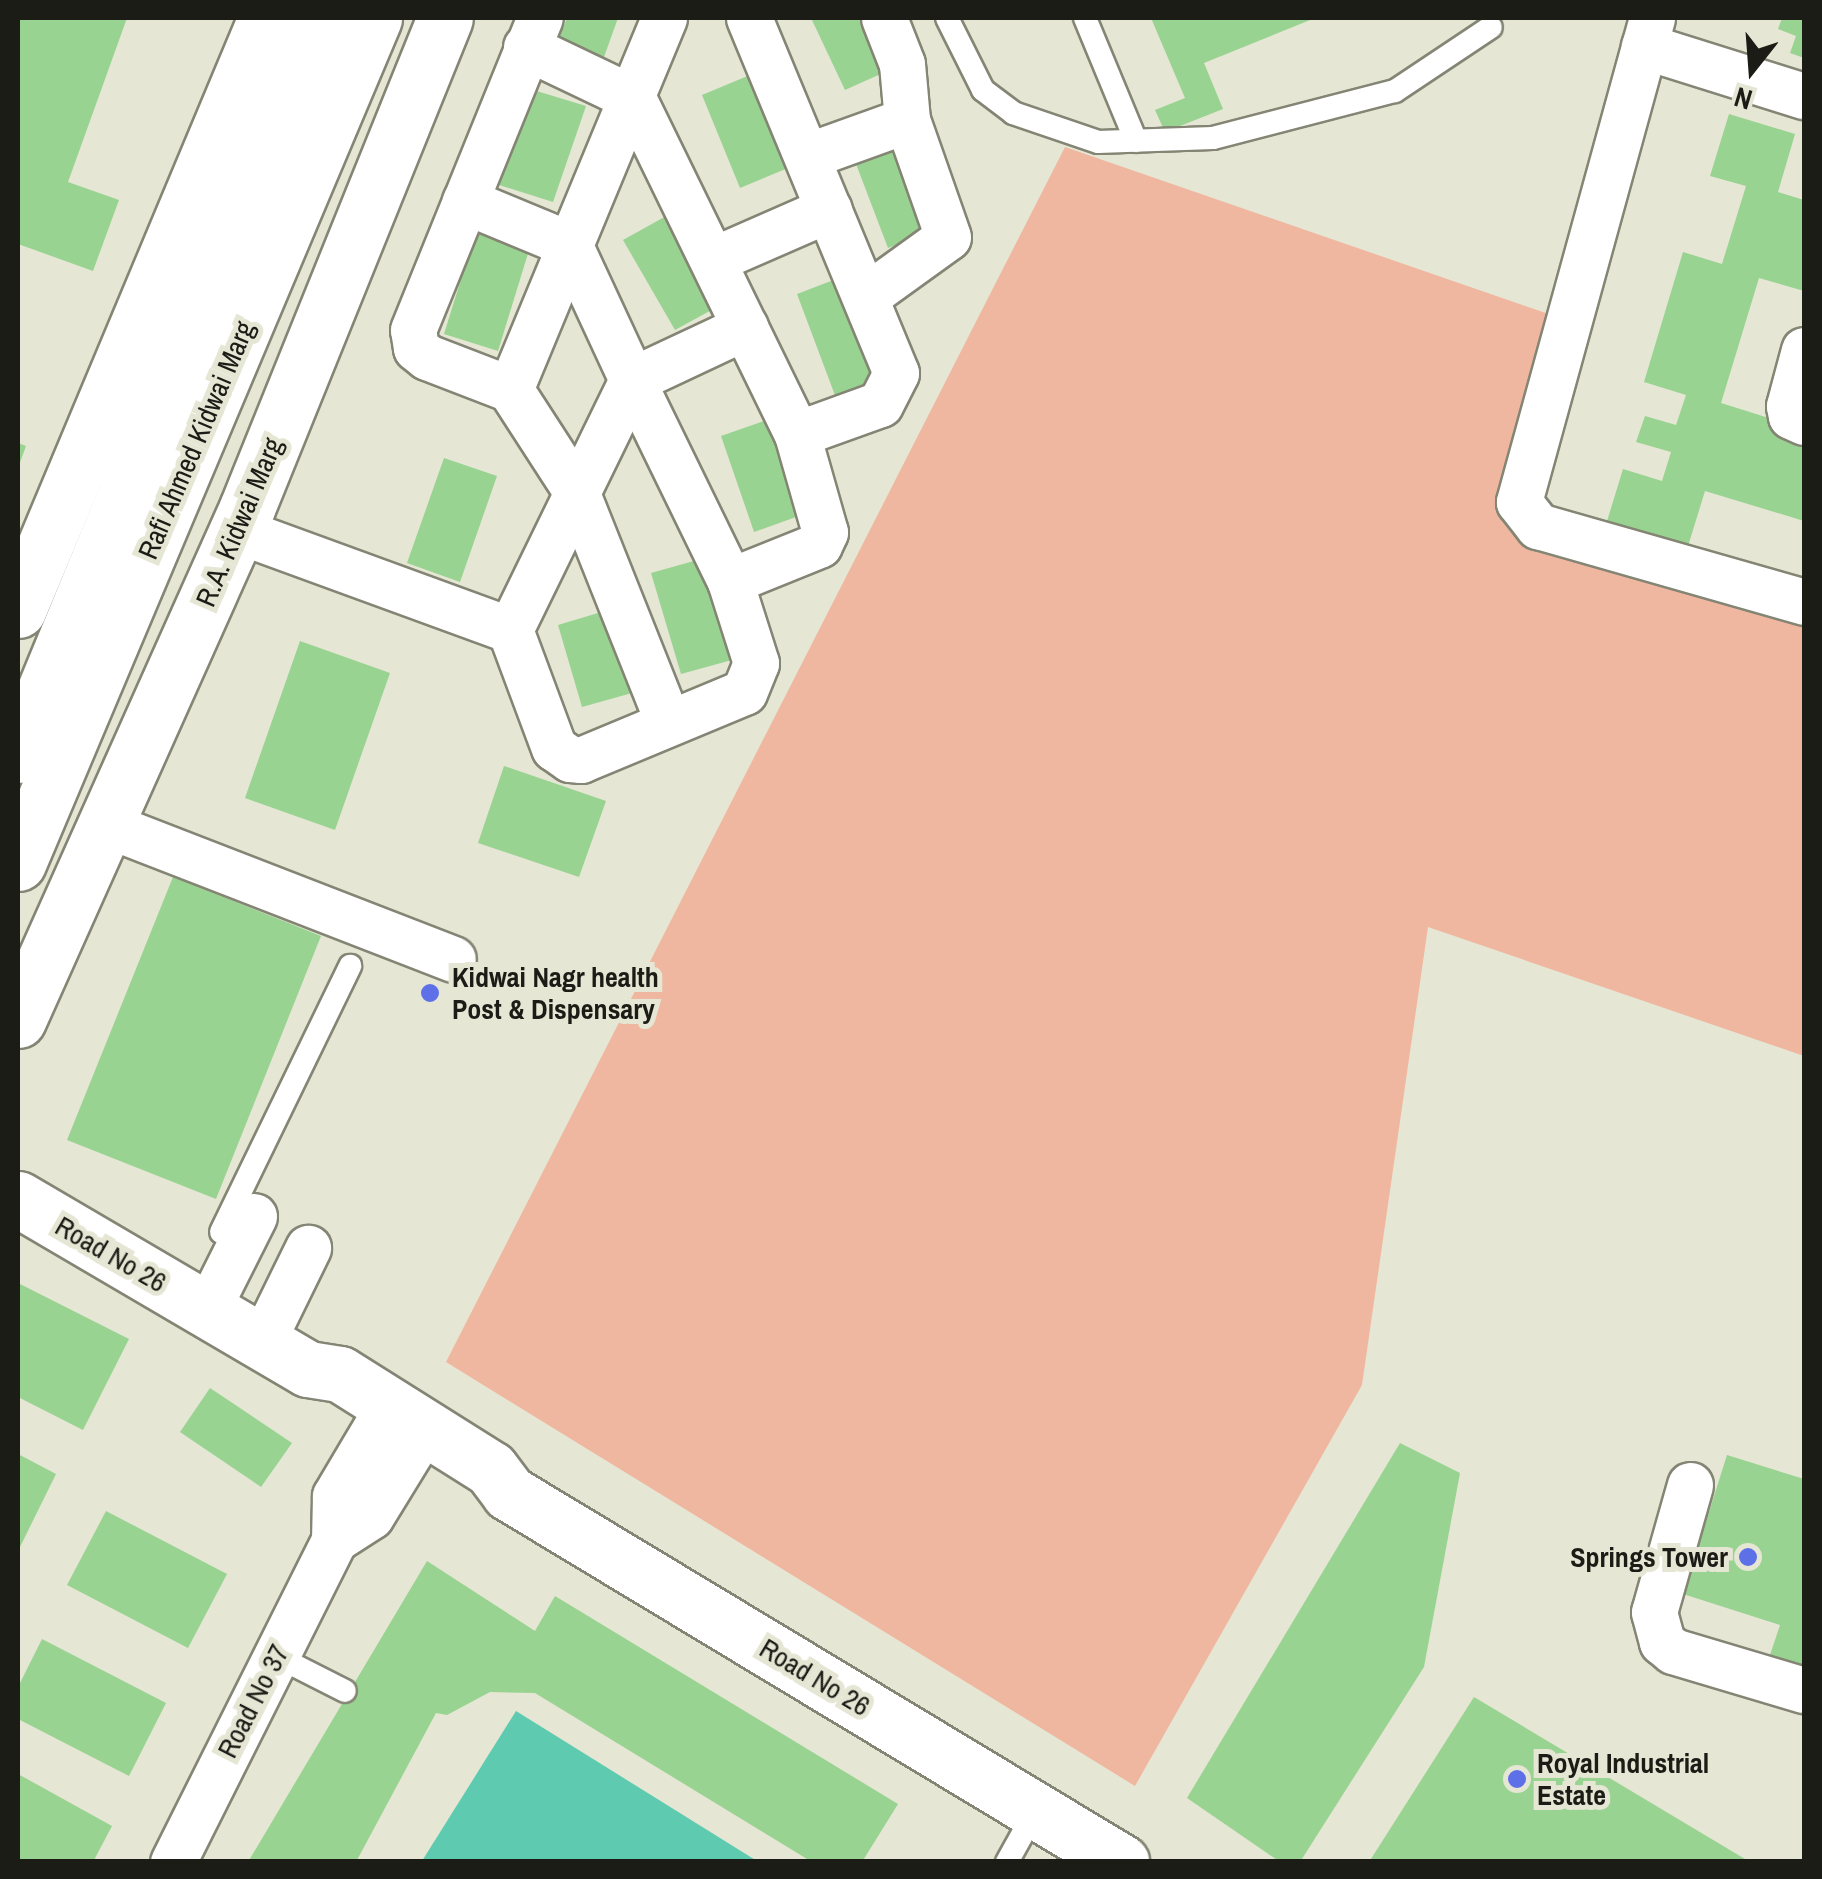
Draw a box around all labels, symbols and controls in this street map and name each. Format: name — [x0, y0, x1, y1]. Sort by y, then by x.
north arrow — [1702, 20, 1802, 120]
text: N — [1730, 78, 1757, 119]
street label: Rafi Ahmed Kidwai Marg — [130, 315, 262, 565]
street label: R.A. Kidwai Marg — [188, 433, 290, 611]
place label: Kidwai Nagr health Post & Dispensary — [452, 960, 659, 1026]
marker: Kidwai Nagr health Post & Dispensary — [417, 980, 443, 1006]
street label: Road No 26 — [50, 1209, 172, 1299]
place label: Springs Tower — [1570, 1540, 1728, 1574]
marker: Springs Tower — [1737, 1546, 1759, 1568]
street label: Road No 26 — [754, 1631, 876, 1723]
street label: Road No 37 — [210, 1639, 296, 1763]
place label: Royal Industrial Estate — [1537, 1746, 1709, 1812]
marker: Royal Industrial Estate — [1506, 1768, 1528, 1790]

